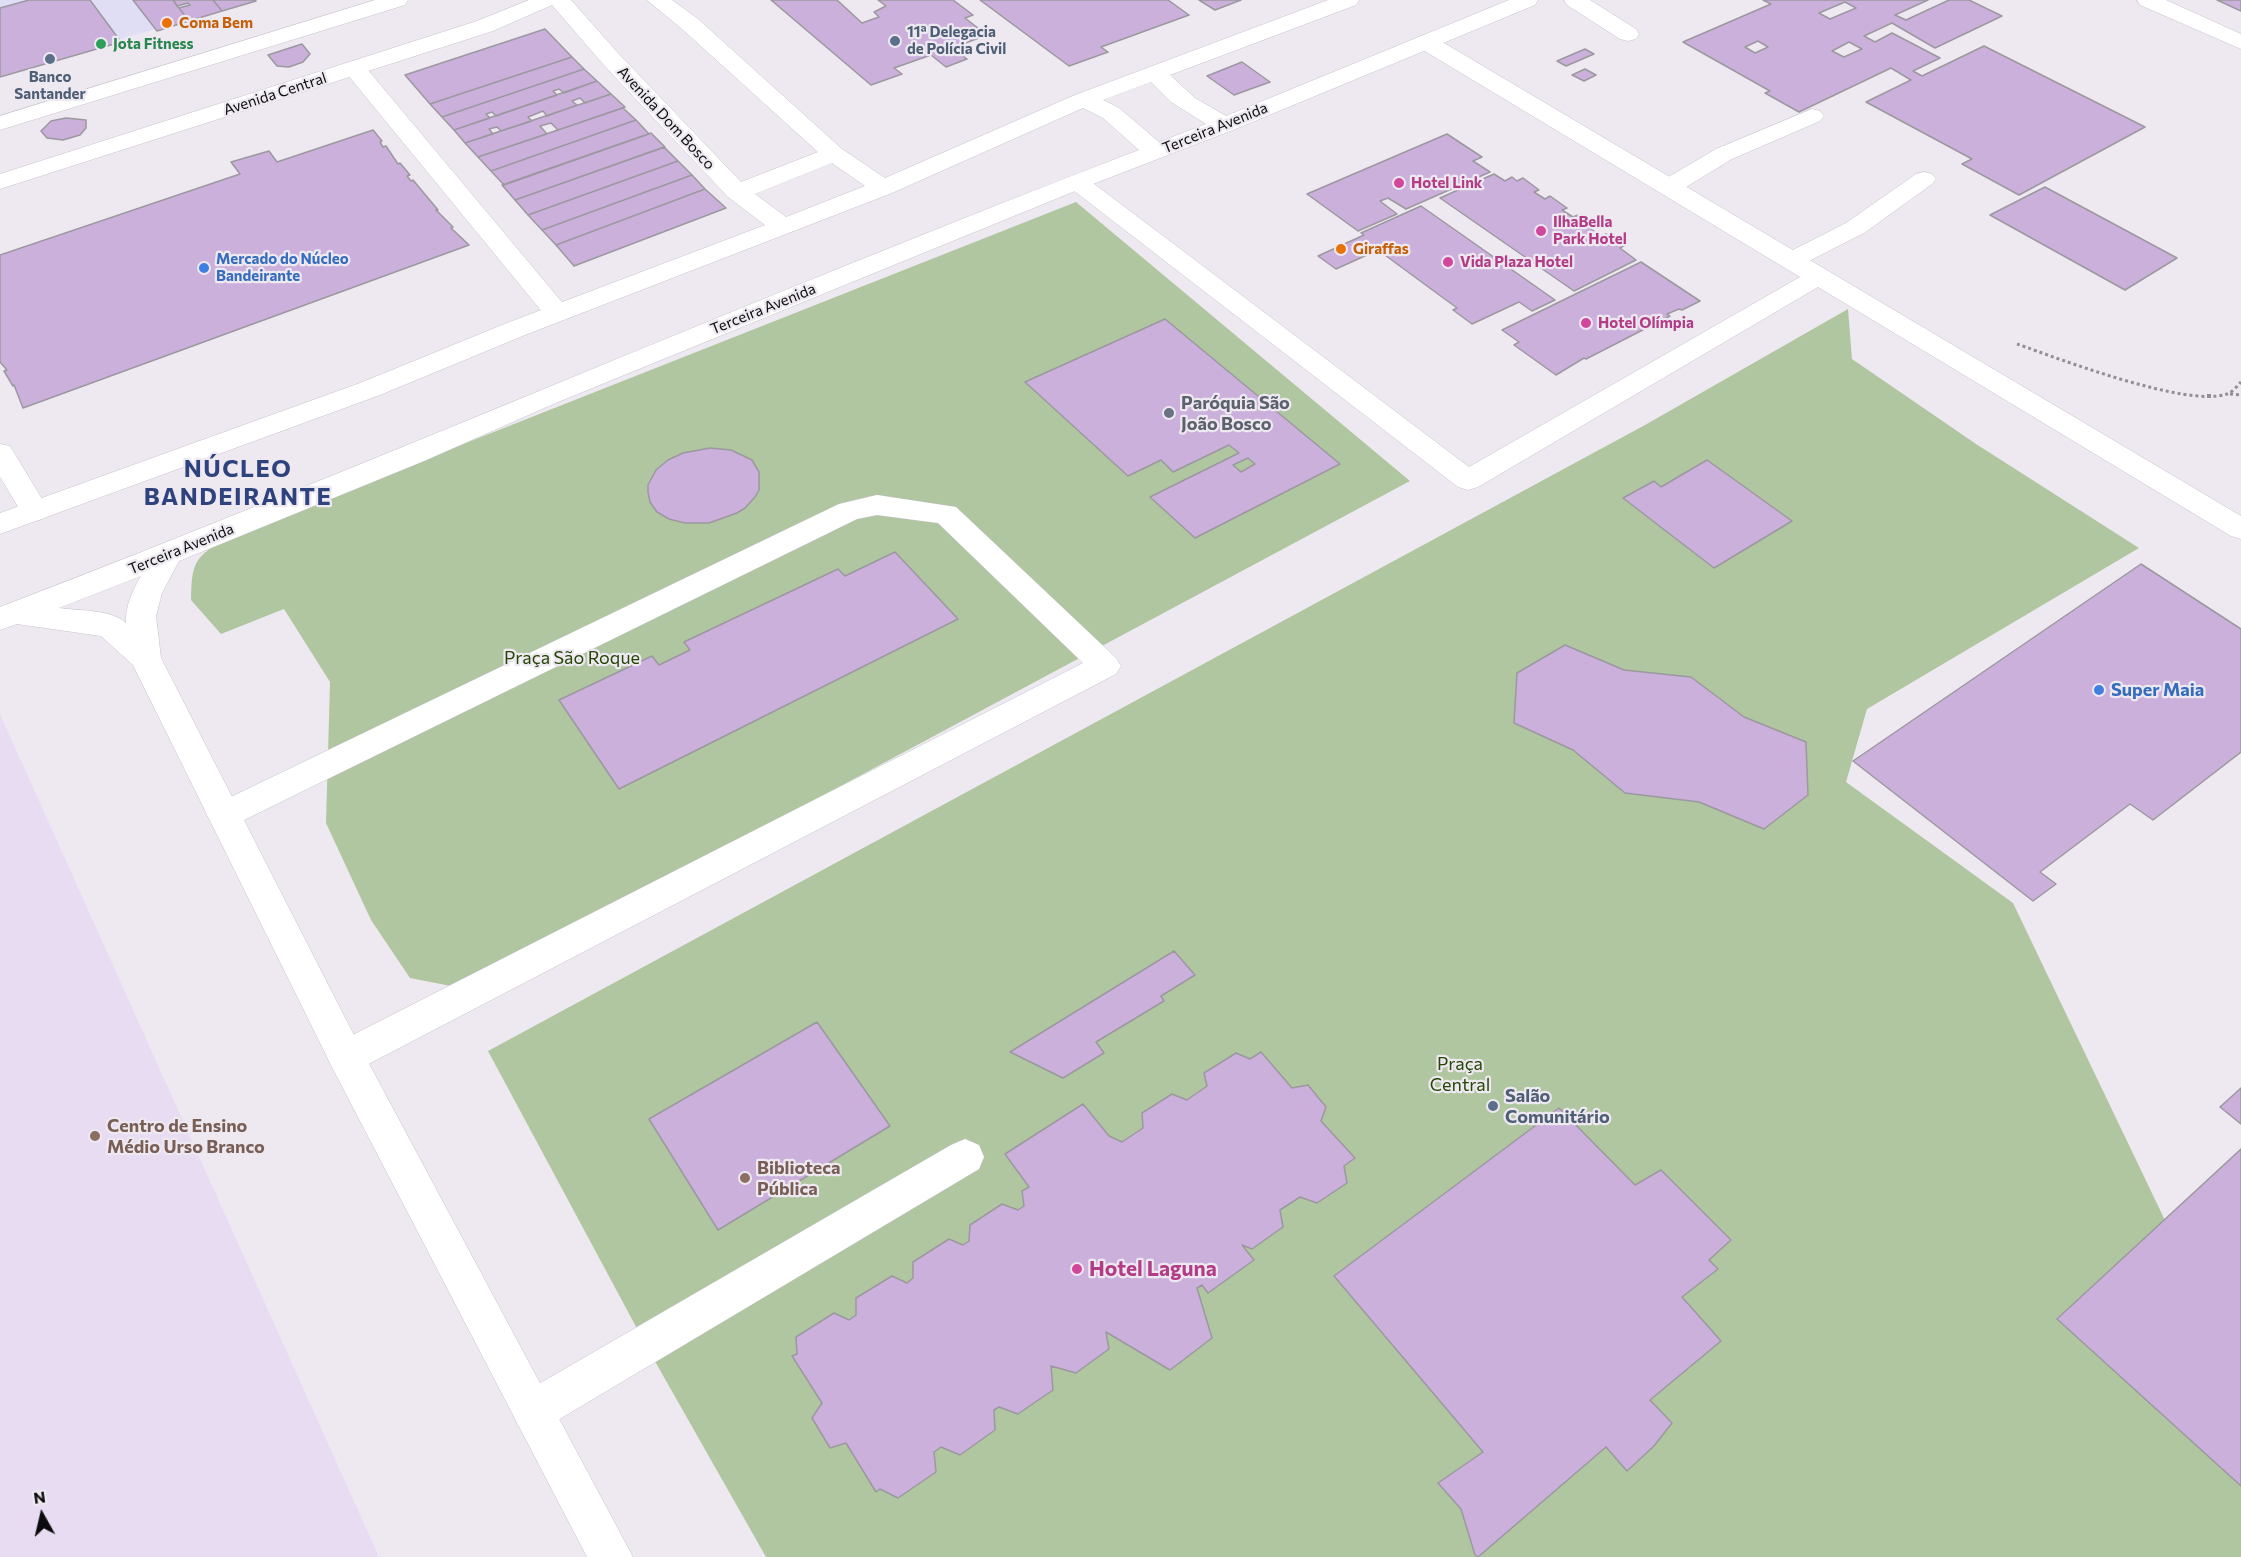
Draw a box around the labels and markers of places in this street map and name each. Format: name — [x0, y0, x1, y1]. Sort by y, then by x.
place label: Coma Bem — [179, 14, 253, 32]
marker: Coma Bem — [160, 16, 174, 30]
place label: 11ª Delegacia de Polícia Civil — [907, 23, 1006, 58]
marker: 11ª Delegacia de Polícia Civil — [888, 34, 902, 48]
place label: Jota Fitness — [113, 35, 193, 53]
marker: Jota Fitness — [94, 37, 108, 51]
marker: Banco Santander — [43, 52, 57, 66]
place label: Banco Santander — [14, 68, 86, 103]
place label: Hotel Link — [1411, 174, 1482, 192]
marker: Hotel Link — [1392, 176, 1406, 190]
place label: IlhaBella Park Hotel — [1553, 213, 1627, 248]
marker: IlhaBella Park Hotel — [1534, 224, 1548, 238]
place label: Giraffas — [1353, 240, 1409, 258]
marker: Giraffas — [1334, 242, 1348, 256]
place label: Mercado do Núcleo Bandeirante — [216, 250, 349, 285]
place label: Vida Plaza Hotel — [1460, 253, 1573, 271]
marker: Vida Plaza Hotel — [1441, 255, 1455, 269]
marker: Mercado do Núcleo Bandeirante — [197, 261, 211, 275]
place label: Hotel Olímpia — [1598, 314, 1694, 332]
marker: Hotel Olímpia — [1579, 316, 1593, 330]
place label: Paróquia São João Bosco — [1181, 392, 1290, 434]
marker: Paróquia São João Bosco — [1162, 406, 1176, 420]
place label: Super Maia — [2111, 679, 2204, 701]
marker: Super Maia — [2092, 683, 2106, 697]
place label: Salão Comunitário — [1505, 1085, 1610, 1128]
marker: Salão Comunitário — [1486, 1099, 1500, 1113]
place label: Centro de Ensino Médio Urso Branco — [107, 1115, 265, 1158]
marker: Centro de Ensino Médio Urso Branco — [88, 1129, 102, 1143]
place label: Biblioteca Pública — [757, 1157, 840, 1200]
marker: Biblioteca Pública — [738, 1171, 752, 1185]
place label: Hotel Laguna — [1089, 1256, 1217, 1282]
marker: Hotel Laguna — [1070, 1262, 1084, 1276]

